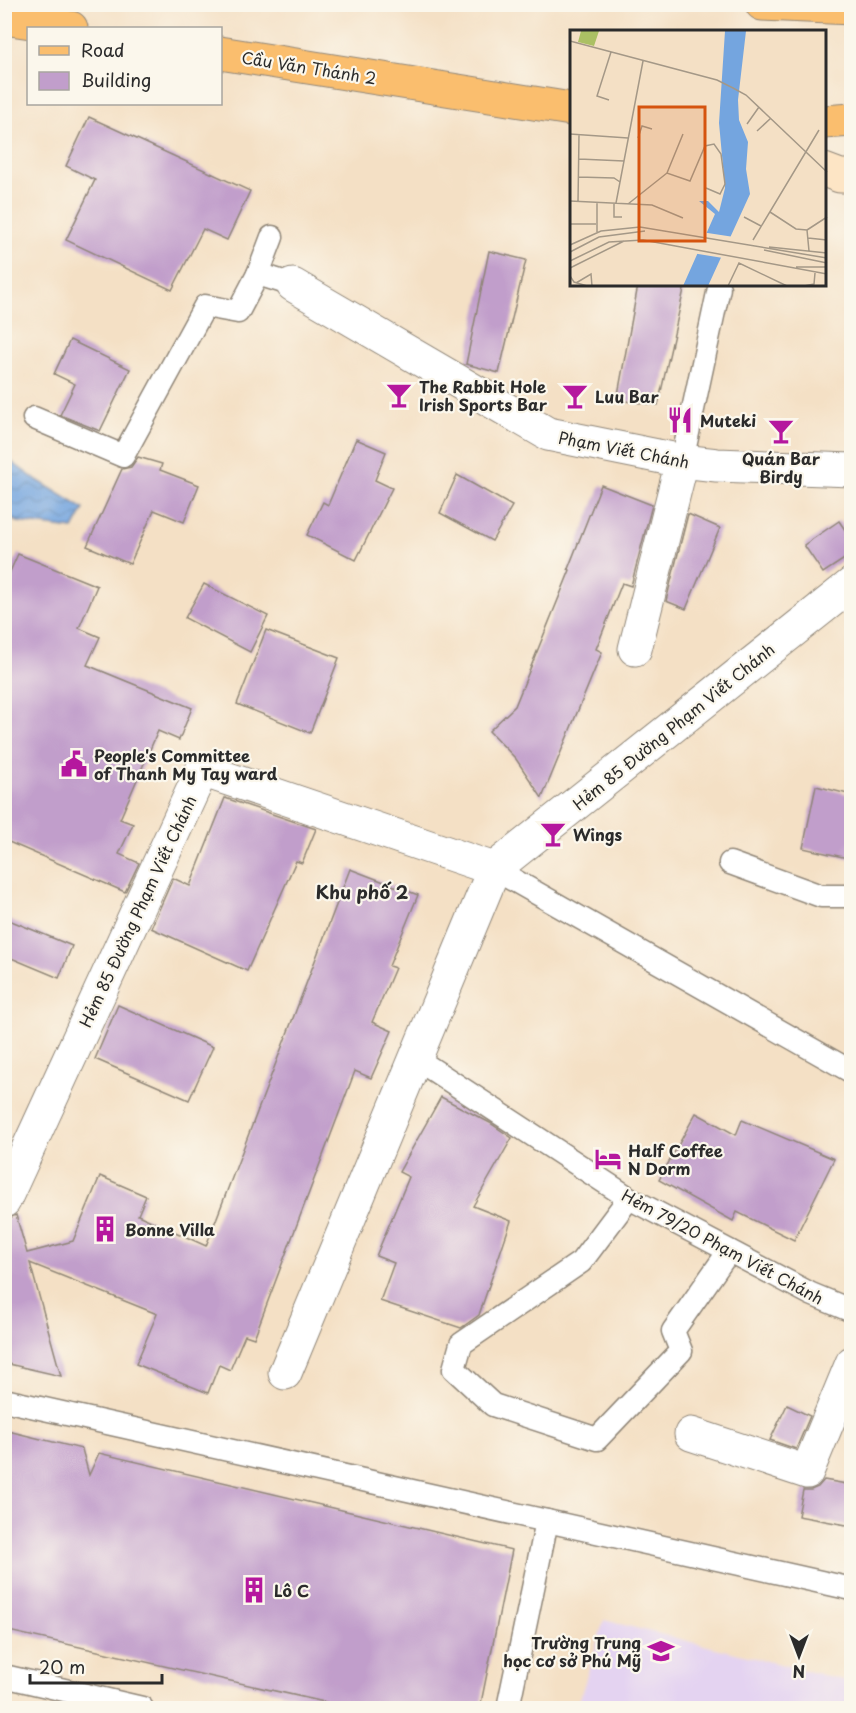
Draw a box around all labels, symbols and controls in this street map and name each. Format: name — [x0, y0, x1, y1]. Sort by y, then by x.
legend — [27, 27, 222, 105]
inset map — [570, 30, 826, 286]
text: Road — [81, 36, 125, 63]
street label: Cầu Văn Thánh 2 — [240, 45, 378, 89]
text: Building — [81, 66, 151, 93]
place label: The Rabbit Hole Irish Sports Bar — [419, 374, 548, 416]
bar icon: The Rabbit Hole Irish Sports Bar — [384, 380, 414, 410]
bar icon: Luu Bar — [560, 381, 590, 411]
place label: Luu Bar — [595, 384, 660, 408]
restaurant icon: Muteki — [665, 405, 695, 435]
place label: Muteki — [700, 408, 756, 432]
bar icon: Quán Bar Birdy — [766, 416, 796, 446]
street label: Phạm Viết Chánh — [557, 425, 691, 473]
place label: Quán Bar Birdy — [742, 446, 821, 488]
street label: Hẻm 85 Đường Phạm Viết Chánh — [567, 637, 779, 815]
place label: People's Committee of Thanh My Tay ward — [94, 743, 278, 785]
public building icon: People's Committee of Thanh My Tay ward — [59, 749, 89, 779]
street label: Hẻm 85 Đường Phạm Viết Chánh — [73, 791, 201, 1031]
bar icon: Wings — [538, 819, 568, 849]
place label: Wings — [573, 822, 622, 846]
district label: Khu phố 2 — [316, 878, 409, 905]
place label: Half Coffee N Dorm — [628, 1138, 723, 1180]
hotel icon: Half Coffee N Dorm — [593, 1144, 623, 1174]
street label: Hẻm 79/20 Phạm Viết Chánh — [618, 1182, 828, 1310]
building icon: Bonne Villa — [90, 1214, 120, 1244]
place label: Bonne Villa — [125, 1217, 215, 1241]
building icon: Lô C — [239, 1575, 269, 1605]
place label: Lô C — [274, 1578, 309, 1602]
north arrow — [769, 1626, 829, 1686]
place label: Trường Trung học cơ sở Phú Mỹ — [503, 1630, 641, 1672]
school or university icon: Trường Trung học cơ sở Phú Mỹ — [646, 1636, 676, 1666]
scale bar — [30, 1647, 162, 1685]
text: 20 m — [39, 1653, 85, 1680]
text: N — [793, 1660, 805, 1684]

